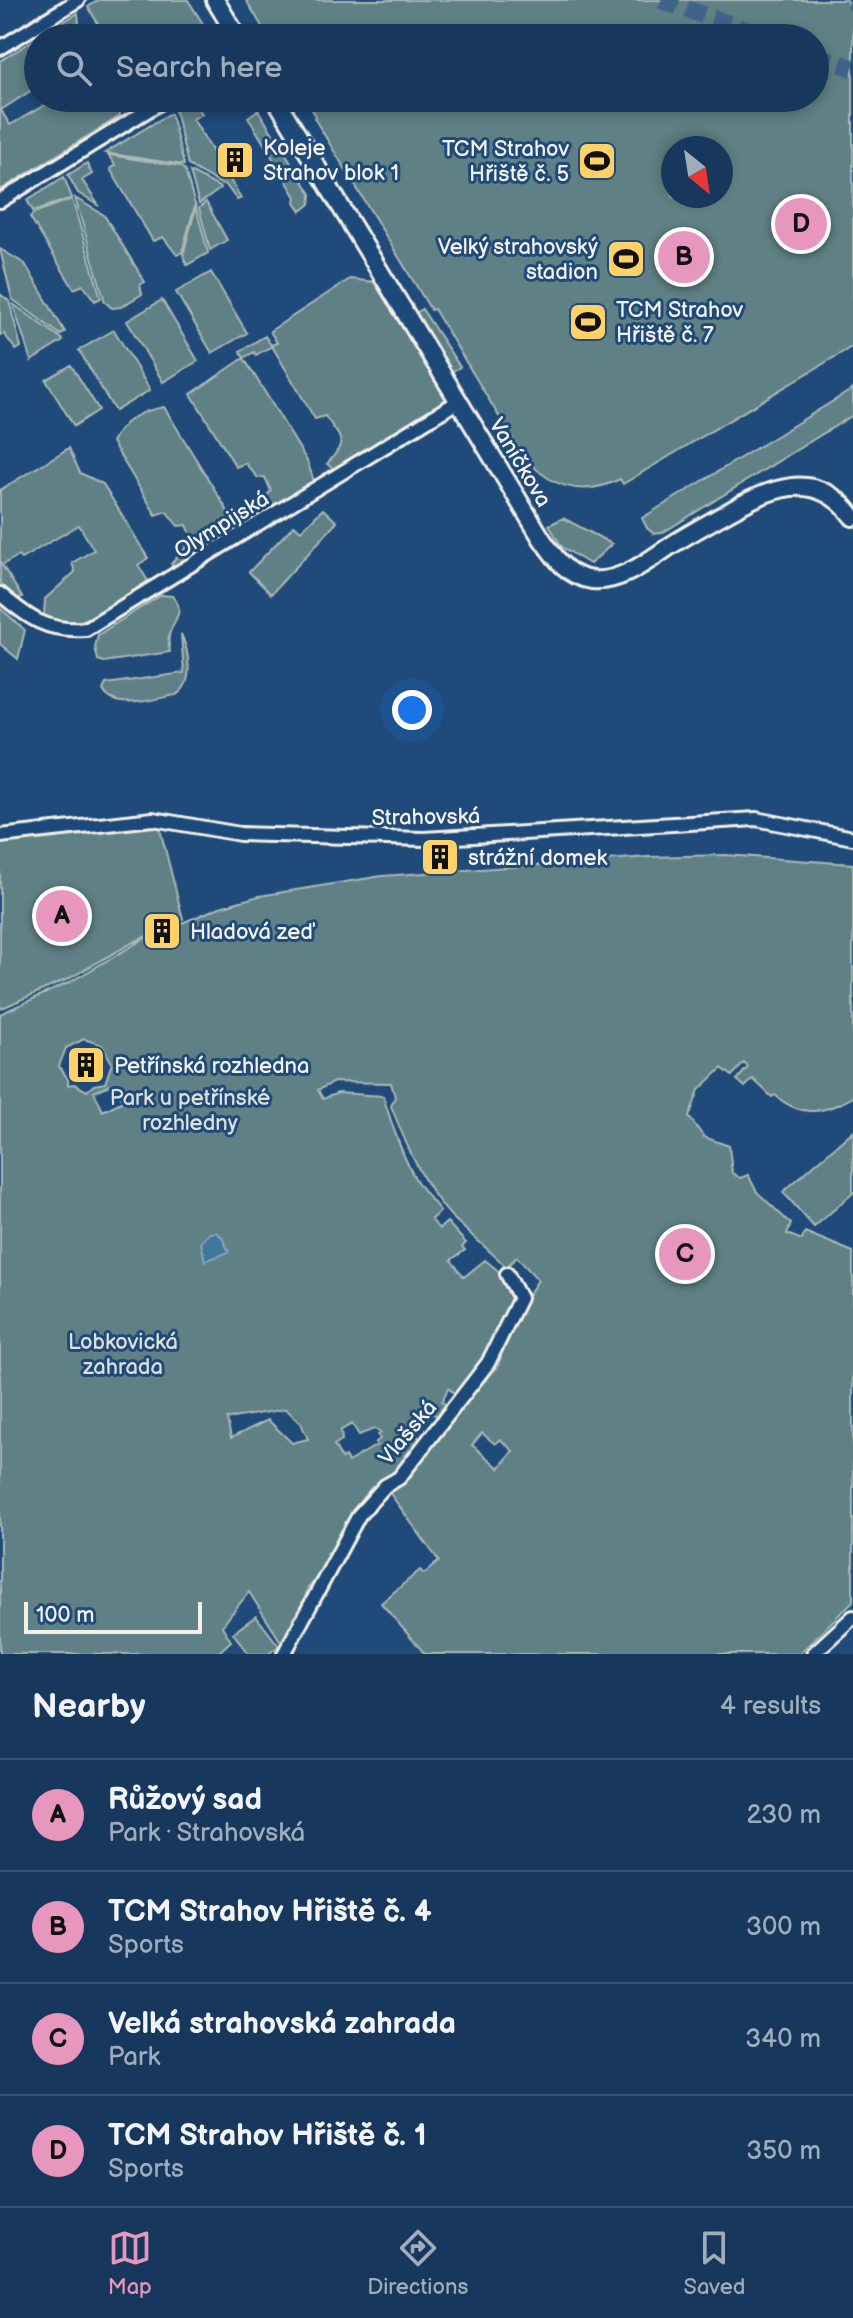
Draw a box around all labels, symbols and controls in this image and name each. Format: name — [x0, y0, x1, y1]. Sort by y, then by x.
search box — [24, 24, 829, 112]
icon: search — [52, 46, 96, 90]
text: Search here — [116, 50, 282, 86]
place label: Koleje Strahov blok 1 — [263, 135, 399, 187]
place label: TCM Strahov Hřiště č. 5 — [442, 136, 569, 188]
north arrow — [661, 136, 733, 208]
building icon: Koleje Strahov blok 1 — [214, 139, 256, 181]
sports icon: TCM Strahov Hřiště č. 5 — [576, 140, 618, 182]
pin: D — [775, 194, 827, 254]
pin: B — [658, 227, 710, 287]
place label: Velký strahovský stadion — [438, 234, 598, 286]
sports icon: Velký strahovský stadion — [605, 238, 647, 280]
place label: TCM Strahov Hřiště č. 7 — [616, 297, 743, 349]
sports icon: TCM Strahov Hřiště č. 7 — [567, 301, 609, 343]
street label: Vaníčkova — [483, 413, 557, 512]
street label: Olympijská — [169, 486, 274, 565]
your location — [392, 690, 432, 730]
street label: Strahovská — [371, 803, 481, 832]
building icon: strážní domek — [419, 836, 461, 878]
place label: strážní domek — [468, 845, 608, 872]
pin: A — [36, 886, 88, 946]
building icon: Hladová zeď — [141, 910, 183, 952]
place label: Hladová zeď — [190, 919, 315, 946]
building icon: Petřínská rozhledna — [65, 1044, 107, 1086]
place label: Petřínská rozhledna — [114, 1053, 309, 1080]
park label: Park u petřínské rozhledny — [110, 1085, 270, 1137]
pin: C — [659, 1224, 711, 1284]
park label: Lobkovická zahrada — [68, 1329, 178, 1381]
street label: Vlašská — [373, 1395, 443, 1471]
scale bar — [24, 1598, 202, 1634]
text: 100 m — [36, 1602, 95, 1629]
text: Nearby — [32, 1686, 146, 1727]
text: 4 results — [720, 1691, 821, 1722]
text: Růžový sad — [108, 1782, 262, 1818]
text: A — [50, 1800, 66, 1831]
text: 230 m — [746, 1800, 821, 1831]
text: Park · Strahovská — [108, 1818, 305, 1849]
text: TCM Strahov Hřiště č. 4 — [108, 1894, 432, 1930]
text: B — [49, 1912, 67, 1943]
text: 300 m — [746, 1912, 821, 1943]
text: Sports — [108, 1930, 184, 1961]
text: Velká strahovská zahrada — [108, 2006, 456, 2042]
text: C — [49, 2024, 67, 2055]
text: 340 m — [745, 2024, 821, 2055]
text: Park — [108, 2042, 160, 2073]
text: TCM Strahov Hřiště č. 1 — [108, 2118, 427, 2154]
text: D — [49, 2136, 67, 2167]
text: 350 m — [746, 2136, 821, 2167]
text: Sports — [108, 2154, 184, 2185]
tab: Map — [108, 2226, 152, 2301]
tab: Directions — [367, 2226, 468, 2301]
tab: Saved — [684, 2226, 745, 2301]

